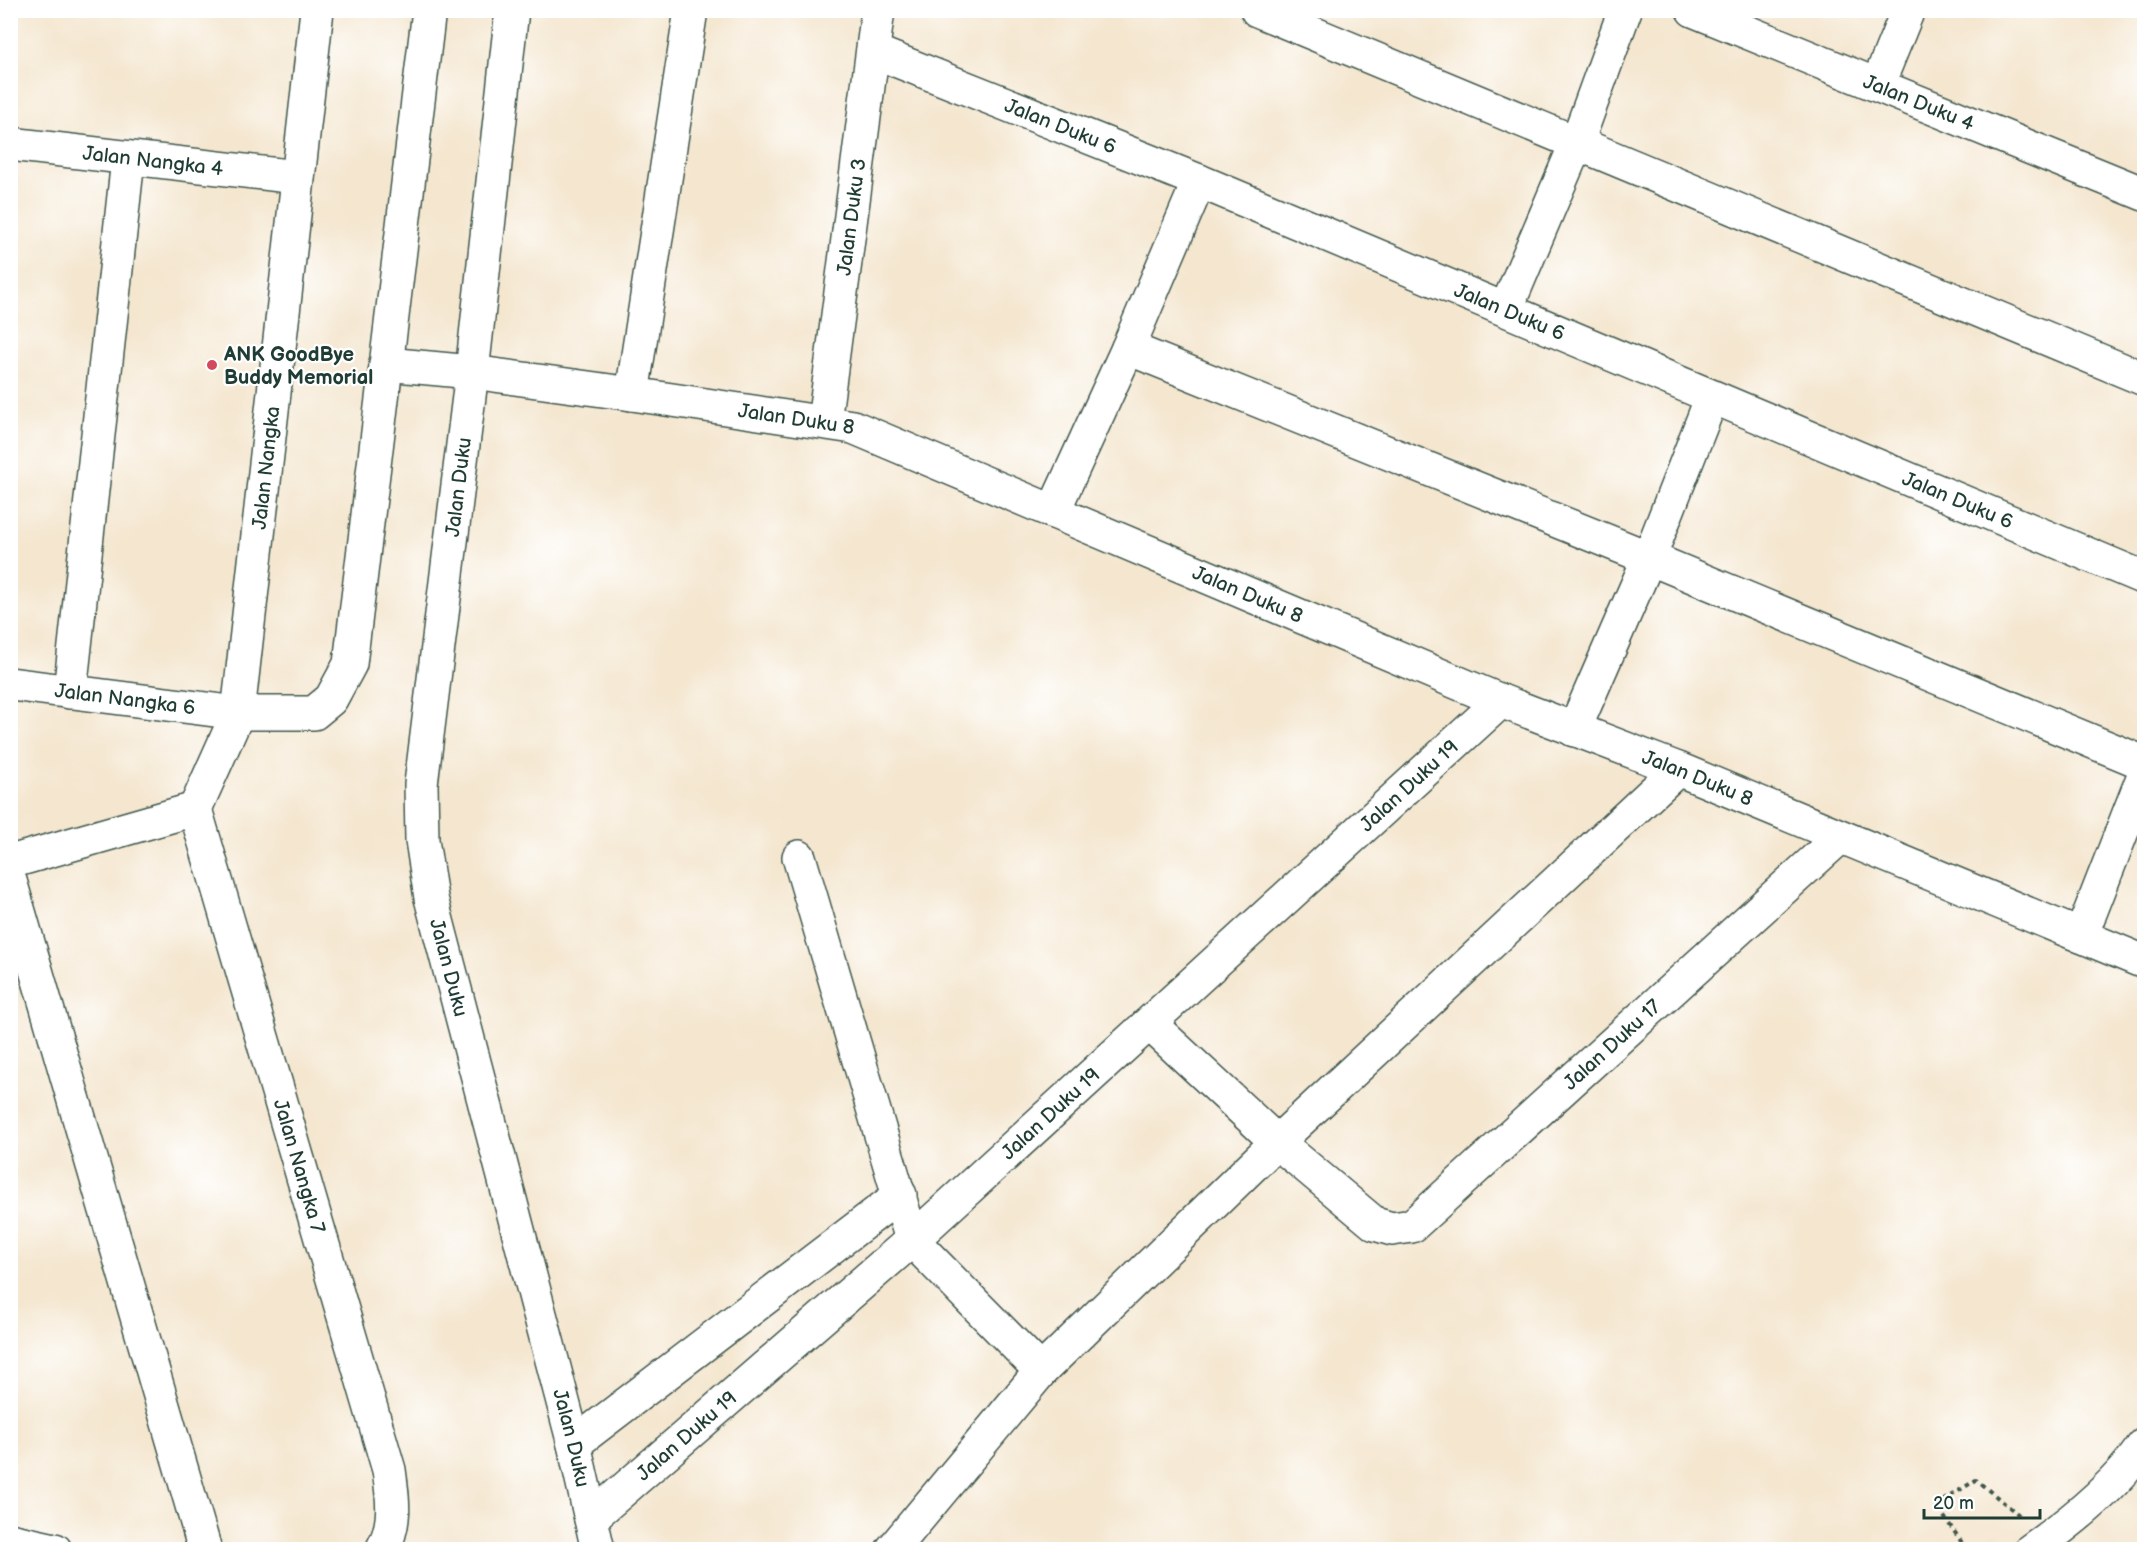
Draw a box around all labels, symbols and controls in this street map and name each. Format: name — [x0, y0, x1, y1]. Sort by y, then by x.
street label: Jalan Duku 4 — [1859, 70, 1978, 136]
street label: Jalan Duku 6 — [1001, 94, 1119, 160]
street label: Jalan Nangka 4 — [81, 141, 225, 181]
street label: Jalan Duku 3 — [832, 157, 871, 277]
street label: Jalan Duku 6 — [1450, 279, 1568, 346]
place label: ANK GoodBye Buddy Memorial — [223, 343, 373, 390]
marker: ANK GoodBye Buddy Memorial — [205, 358, 219, 372]
street label: Jalan Duku 8 — [736, 399, 856, 440]
street label: Jalan Nangka — [248, 405, 285, 531]
street label: Jalan Duku — [441, 436, 477, 538]
street label: Jalan Duku 6 — [1898, 467, 2016, 535]
street label: Jalan Duku 8 — [1189, 561, 1306, 629]
street label: Jalan Nangka 6 — [53, 679, 197, 720]
street label: Jalan Duku 19 — [1355, 735, 1464, 837]
street label: Jalan Duku 8 — [1639, 745, 1756, 812]
street label: Jalan Duku — [424, 916, 473, 1019]
street label: Jalan Duku 17 — [1559, 995, 1666, 1096]
street label: Jalan Duku 19 — [997, 1063, 1105, 1165]
street label: Jalan Nangka 7 — [268, 1096, 330, 1236]
street label: Jalan Duku — [547, 1386, 594, 1489]
street label: Jalan Duku 19 — [632, 1386, 742, 1486]
scale bar — [1924, 1482, 2040, 1520]
text: 20 m — [1933, 1493, 1974, 1514]

